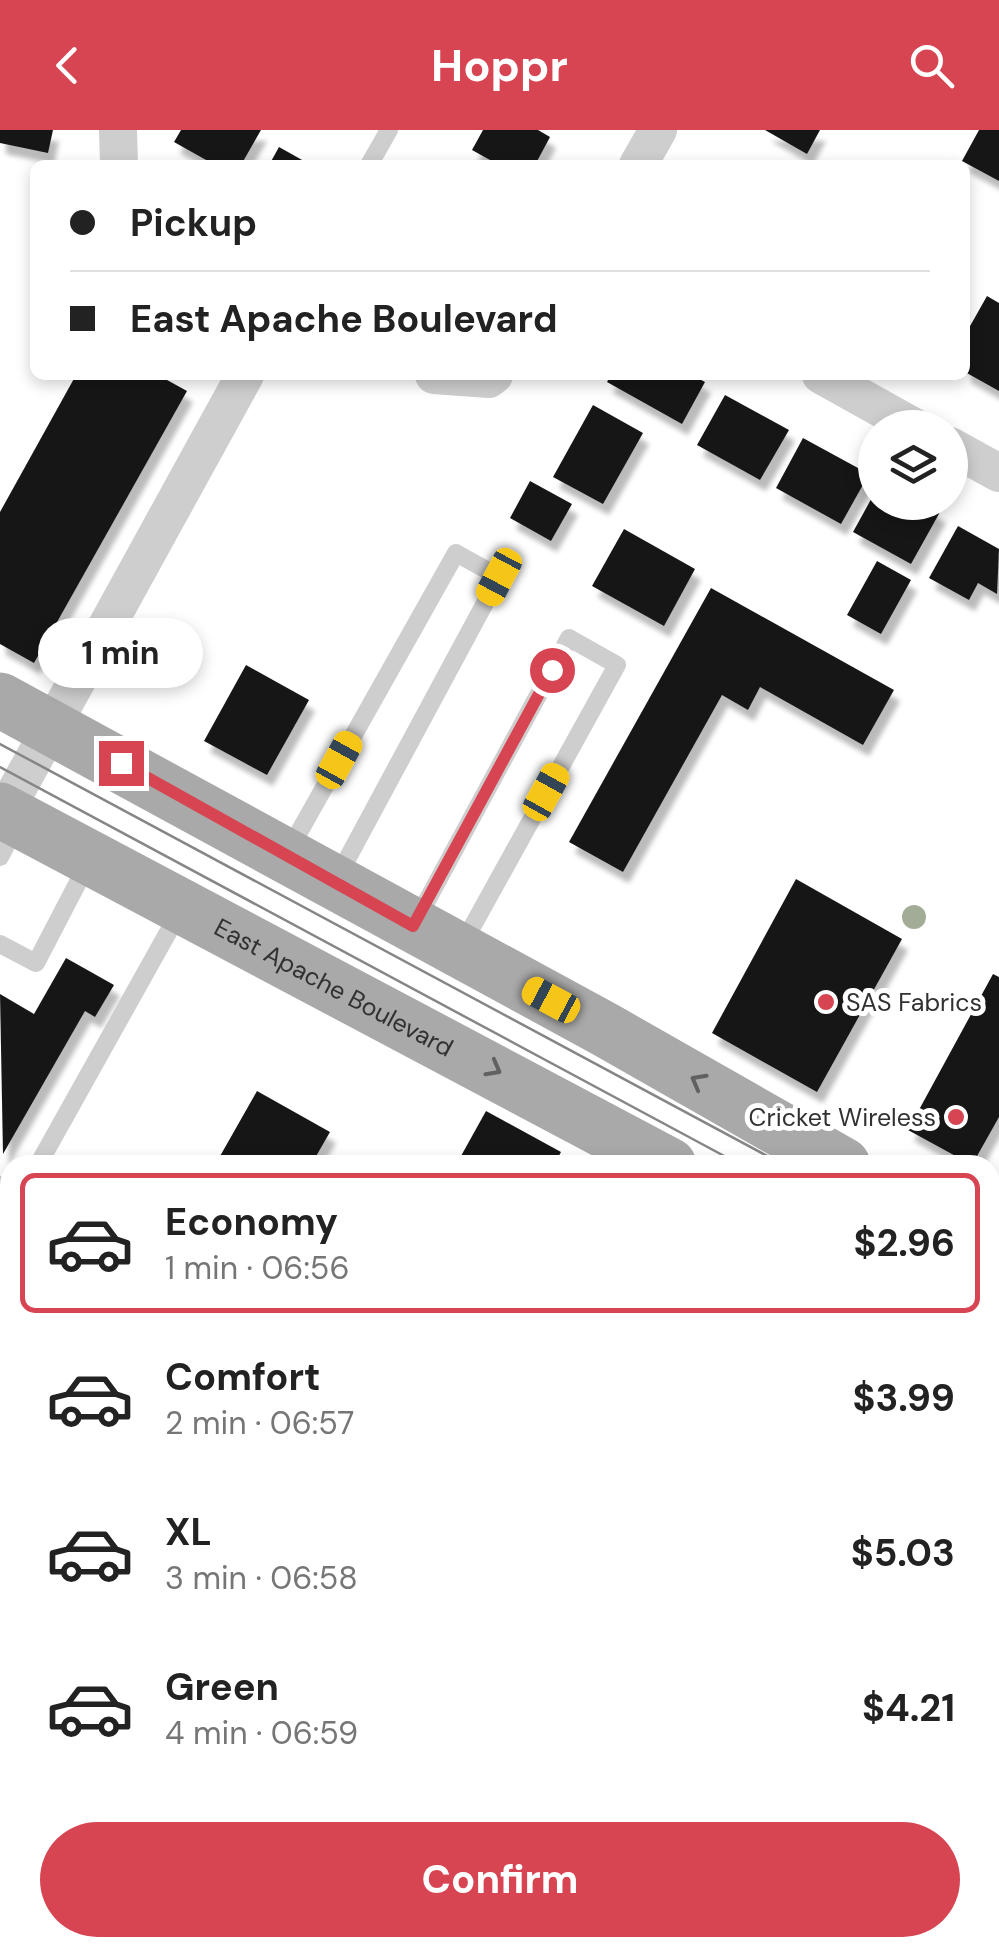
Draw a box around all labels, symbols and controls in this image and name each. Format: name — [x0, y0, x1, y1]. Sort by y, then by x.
text: Hoppr — [431, 36, 568, 95]
icon: back — [40, 38, 95, 93]
icon: search — [904, 38, 959, 93]
text: Pickup — [130, 198, 257, 248]
text: East Apache Boulevard — [130, 294, 558, 344]
map controls — [858, 410, 968, 520]
button: layers — [858, 410, 968, 520]
car — [472, 543, 526, 611]
callout: 1 min — [38, 618, 204, 688]
text: 1 min — [82, 632, 159, 674]
route start — [530, 648, 575, 693]
car — [311, 726, 367, 794]
route end — [99, 741, 144, 786]
car — [518, 758, 574, 826]
street label: East Apache Boulevard — [209, 910, 459, 1064]
car — [517, 973, 585, 1027]
place label: SAS Fabrics — [846, 986, 982, 1019]
marker: SAS Fabrics — [815, 991, 837, 1013]
one-way arrow — [483, 1057, 501, 1076]
one-way arrow — [690, 1074, 708, 1094]
place label: Cricket Wireless — [749, 1101, 936, 1134]
marker: Cricket Wireless — [945, 1106, 967, 1128]
text: Economy — [165, 1197, 338, 1247]
icon: car — [45, 1198, 135, 1288]
text: $2.96 — [853, 1218, 955, 1268]
text: 1 min · 06:56 — [165, 1247, 349, 1289]
text: Comfort — [165, 1352, 321, 1402]
icon: car — [45, 1353, 135, 1443]
text: $3.99 — [852, 1373, 955, 1423]
text: 2 min · 06:57 — [165, 1402, 354, 1444]
text: XL — [165, 1507, 212, 1557]
icon: car — [45, 1508, 135, 1598]
text: $5.03 — [851, 1528, 955, 1578]
text: 3 min · 06:58 — [165, 1557, 358, 1599]
text: Green — [165, 1662, 279, 1712]
icon: car — [45, 1663, 135, 1753]
text: $4.21 — [862, 1683, 955, 1733]
text: 4 min · 06:59 — [165, 1712, 358, 1754]
button: Confirm — [40, 1822, 960, 1937]

